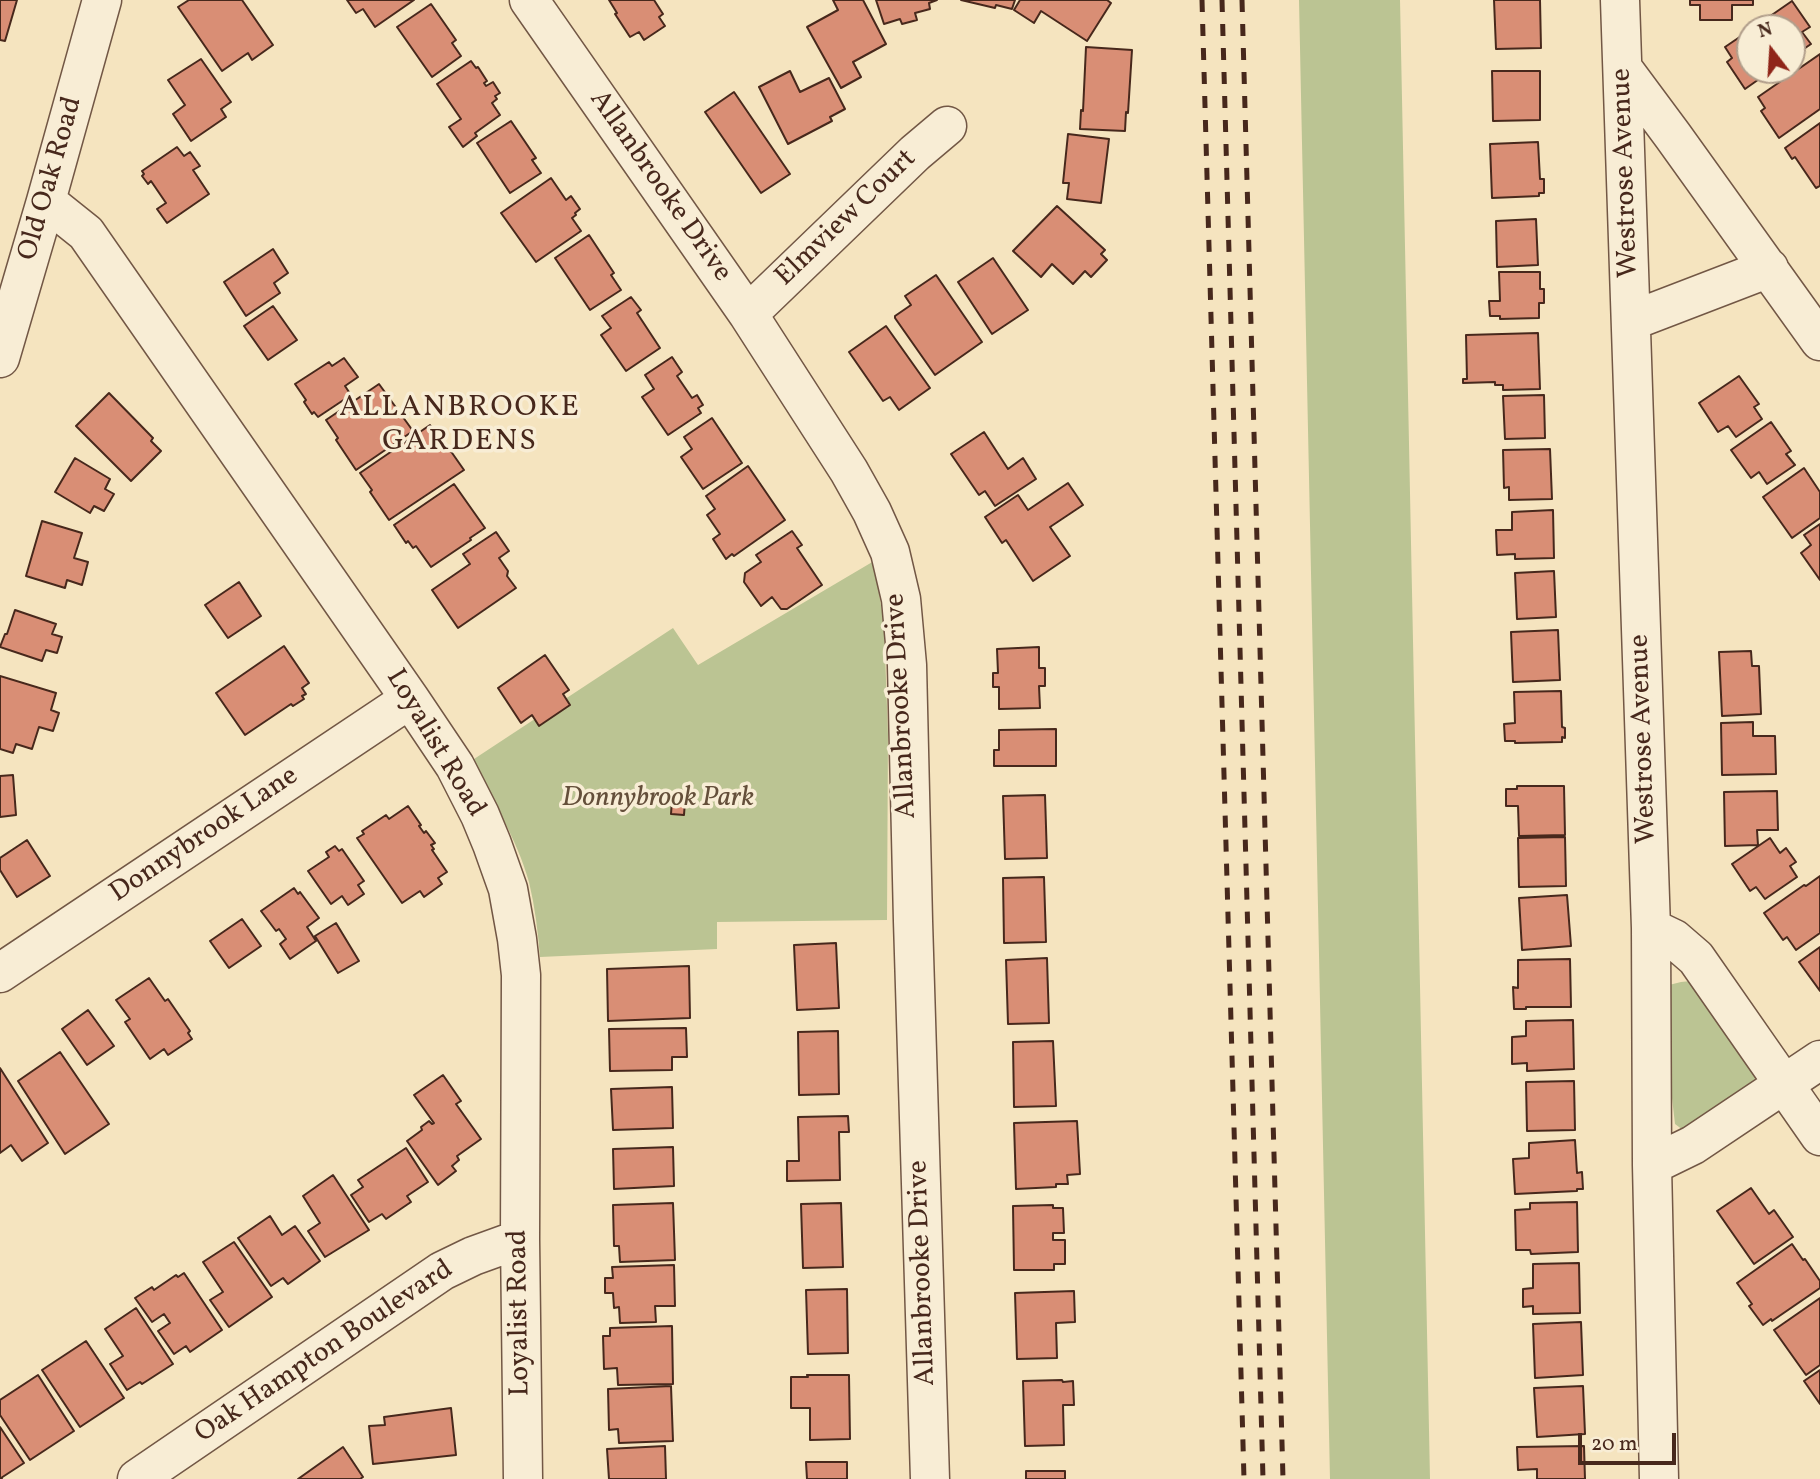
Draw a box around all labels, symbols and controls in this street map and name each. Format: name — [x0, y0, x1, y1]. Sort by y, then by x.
north arrow — [1736, 14, 1806, 84]
text: N — [1755, 16, 1776, 45]
street label: Westrose Avenue — [1607, 67, 1647, 279]
street label: Allanbrooke Drive — [580, 85, 738, 289]
street label: Old Oak Road — [13, 93, 91, 265]
street label: Elmview Court — [770, 143, 924, 295]
district label: ALLANBROOKE GARDENS — [341, 391, 579, 462]
street label: Allanbrooke Drive — [880, 592, 926, 820]
street label: Westrose Avenue — [1625, 633, 1665, 845]
street label: Loyalist Road — [377, 664, 491, 824]
street label: Donnybrook Lane — [104, 761, 306, 911]
park label: Donnybrook Park — [562, 783, 754, 817]
street label: Allanbrooke Drive — [903, 1160, 945, 1386]
street label: Loyalist Road — [503, 1229, 539, 1397]
street label: Oak Hampton Boulevard — [190, 1254, 460, 1452]
scale bar — [1582, 1420, 1680, 1464]
text: 20 m — [1591, 1430, 1637, 1459]

